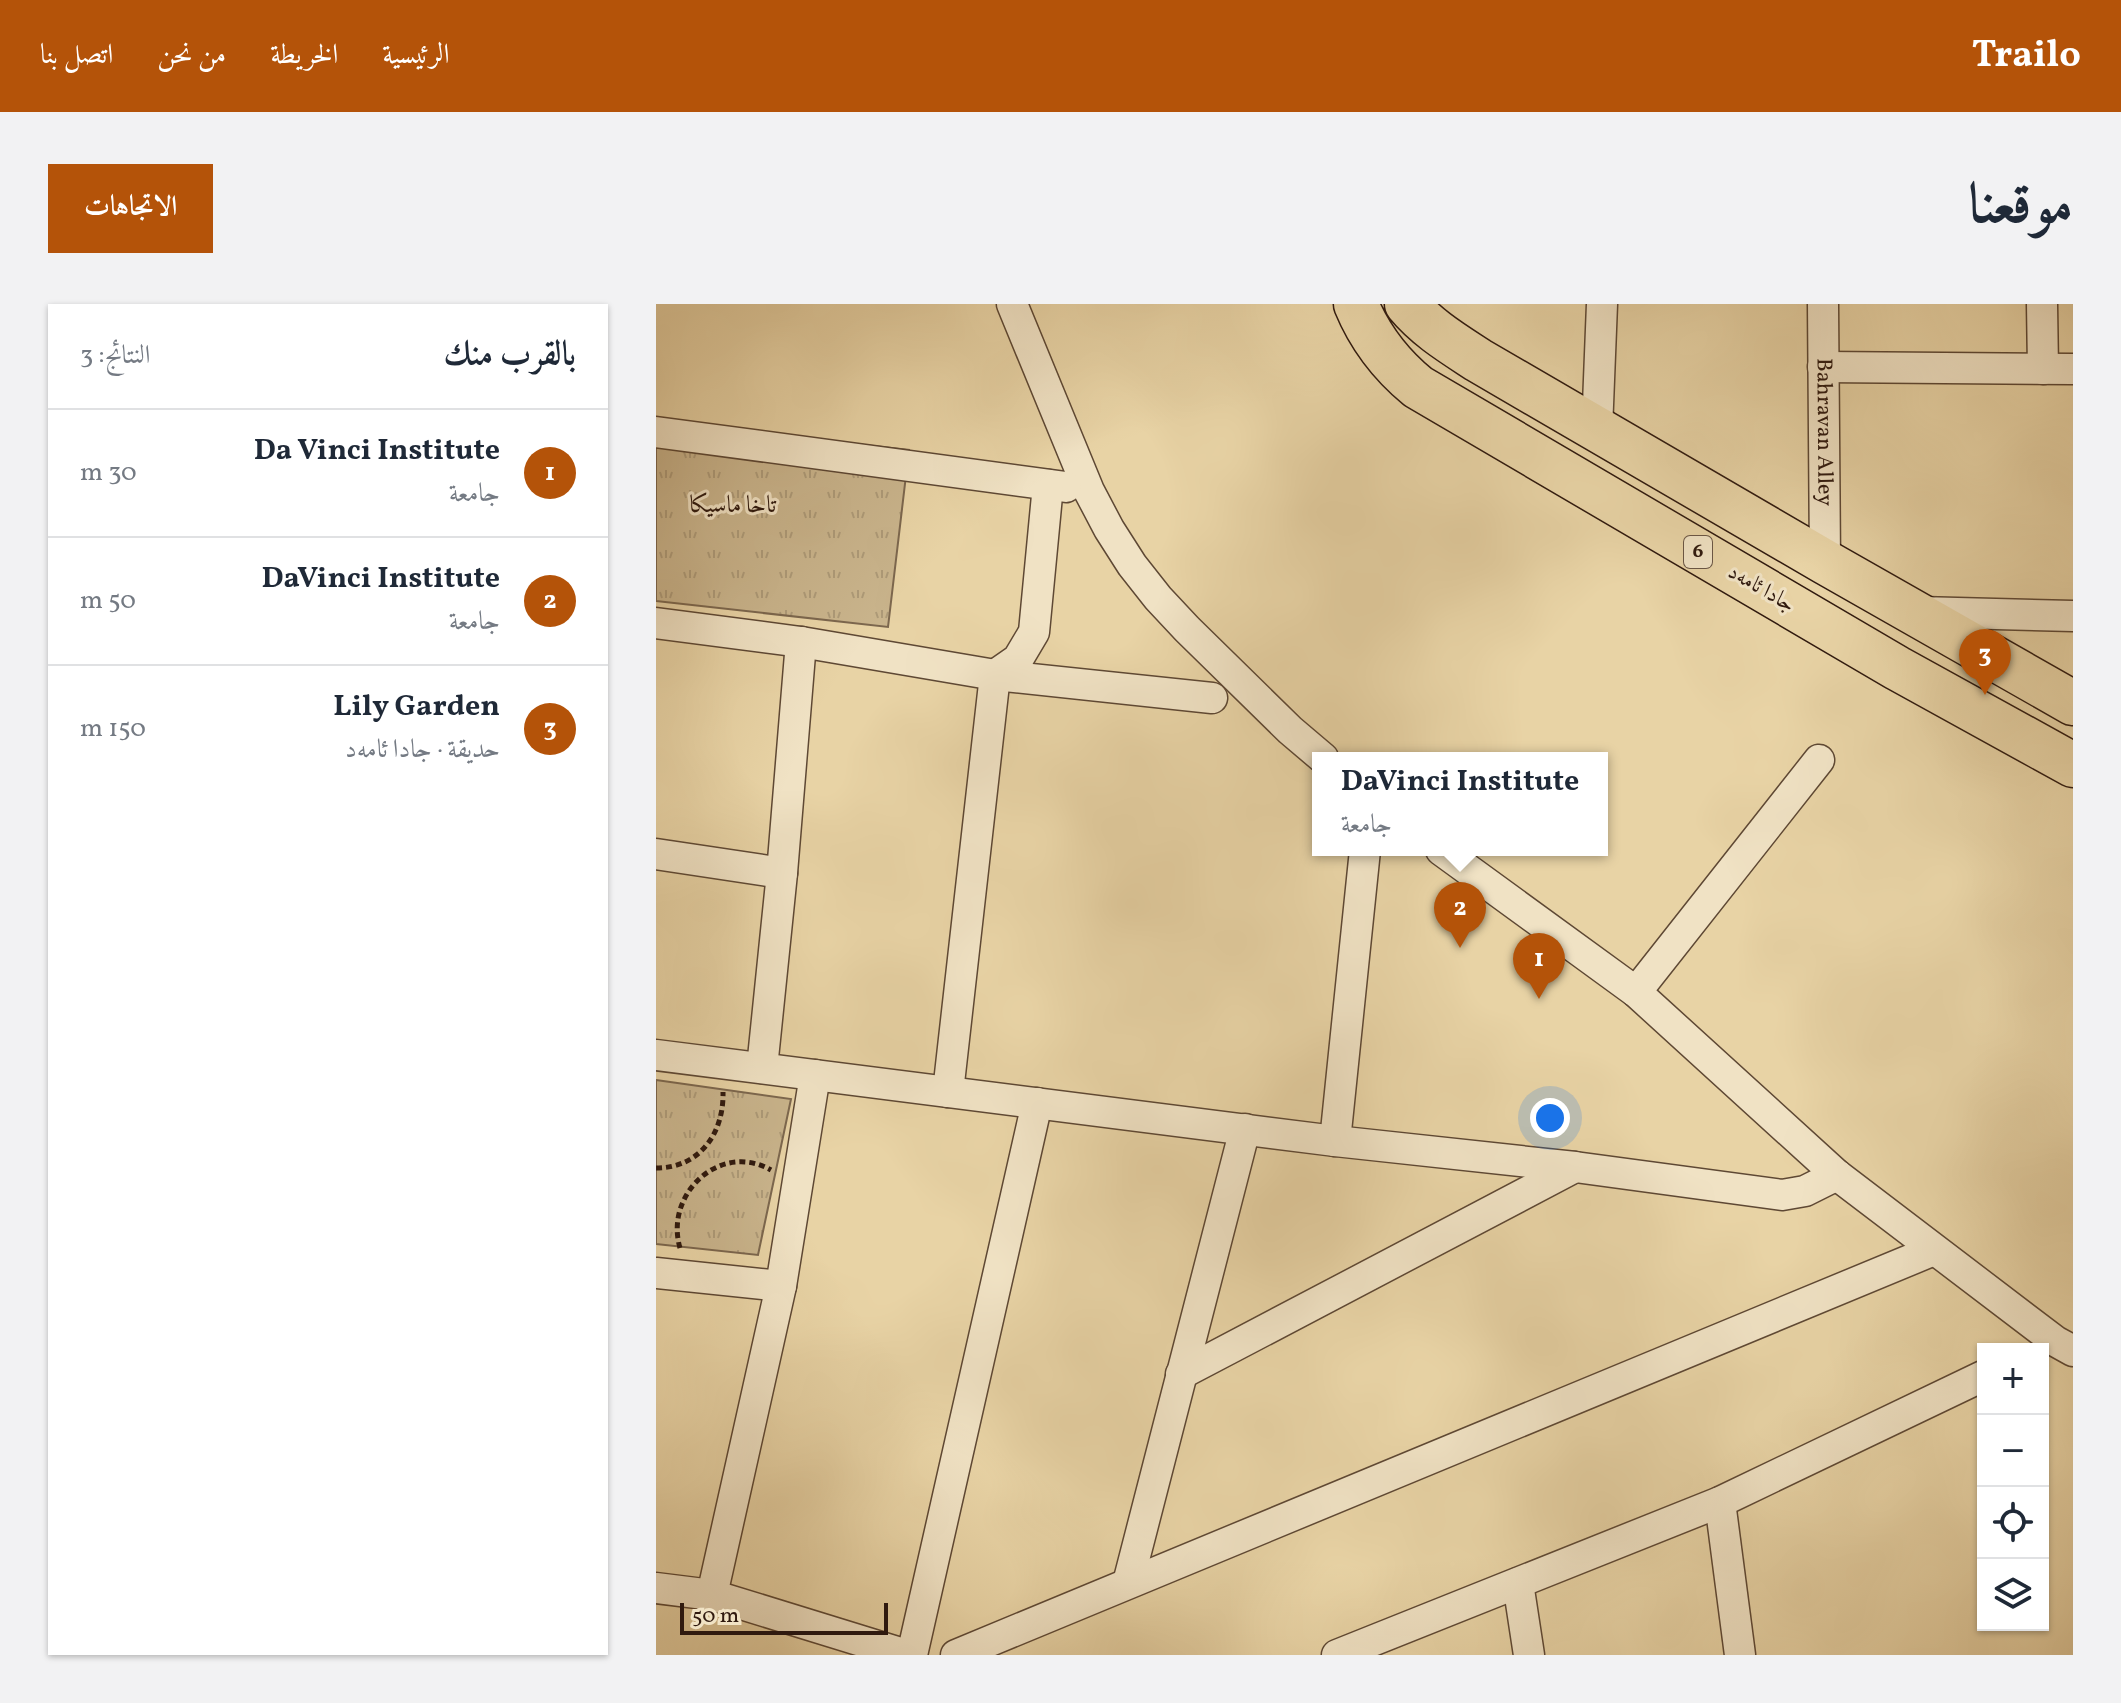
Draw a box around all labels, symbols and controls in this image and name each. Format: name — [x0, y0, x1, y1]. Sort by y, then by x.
text: Trailo — [1972, 30, 2081, 83]
text: اتصل بنا — [40, 36, 113, 75]
text: من نحن — [157, 36, 226, 75]
text: الخريطة — [270, 36, 338, 75]
text: الرئيسية — [382, 36, 450, 75]
button: الاتجاهات — [48, 164, 213, 253]
text: موقعنا — [1968, 169, 2073, 247]
text: بالقرب منك — [444, 332, 576, 379]
text: النتائج: 3 — [80, 338, 150, 374]
street label: Bahravan Alley — [1808, 358, 1840, 506]
text: Da Vinci Institute — [254, 430, 500, 472]
text: 30 m — [80, 455, 137, 491]
text: 1 — [545, 455, 555, 491]
text: جامعة — [449, 476, 500, 512]
district label: تاخا ماسیکا — [690, 489, 777, 523]
road number: 6 — [1684, 536, 1712, 568]
street label: جادا ئامەد — [1721, 557, 1801, 621]
text: DaVinci Institute — [262, 558, 500, 600]
text: 50 m — [80, 583, 136, 619]
text: 2 — [543, 583, 557, 619]
text: جامعة — [449, 604, 500, 640]
pin: 3 — [1959, 629, 2011, 695]
text: Lily Garden — [333, 686, 500, 728]
text: 150 m — [80, 711, 146, 747]
text: 3 — [543, 711, 557, 747]
text: حديقة · جادا ئامەد — [345, 732, 500, 768]
popup — [1312, 752, 1608, 856]
text: DaVinci Institute — [1341, 761, 1579, 803]
text: جامعة — [1341, 807, 1392, 843]
pin: 2 — [1434, 882, 1486, 948]
pin: 1 — [1513, 933, 1565, 999]
your location — [1530, 1098, 1570, 1138]
map controls — [1977, 1343, 2049, 1631]
button: + — [1977, 1343, 2049, 1415]
button: − — [1977, 1415, 2049, 1487]
button: locate — [1977, 1487, 2049, 1559]
button: layers — [1977, 1559, 2049, 1631]
scale bar — [680, 1599, 888, 1635]
text: 50 m — [692, 1601, 739, 1632]

